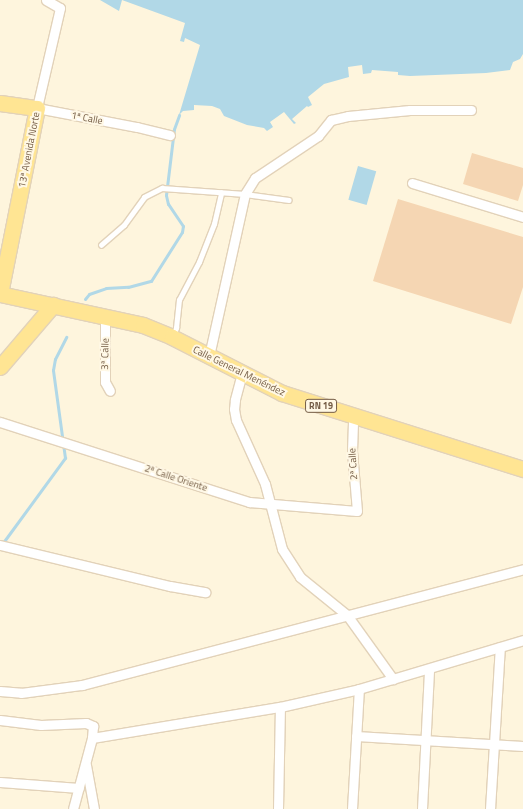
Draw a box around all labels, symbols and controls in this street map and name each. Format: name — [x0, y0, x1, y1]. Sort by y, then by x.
street label: 1ª Calle — [70, 109, 104, 127]
street label: 13ª Avenida Norte — [16, 111, 42, 189]
street label: 3ª Calle — [99, 338, 111, 370]
street label: Calle General Menéndez — [191, 343, 287, 399]
road number: RN 19 — [305, 399, 337, 413]
street label: 2ª Calle — [346, 448, 360, 480]
street label: 2ª Calle Oriente — [143, 462, 209, 494]

